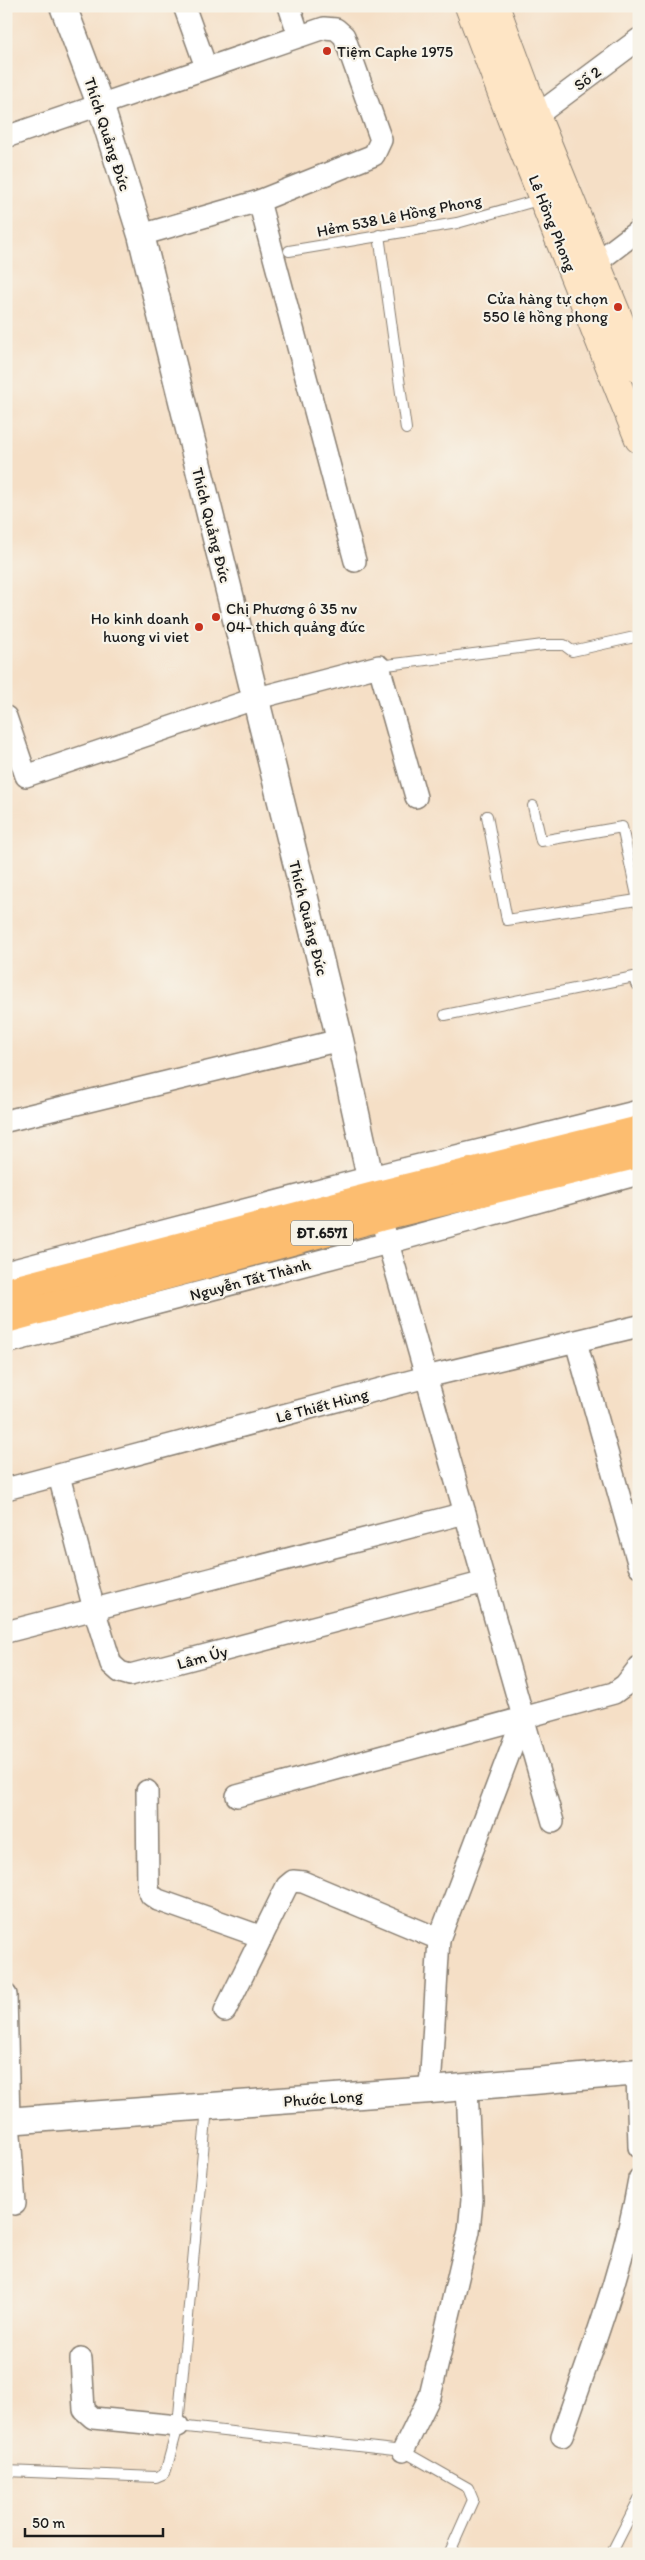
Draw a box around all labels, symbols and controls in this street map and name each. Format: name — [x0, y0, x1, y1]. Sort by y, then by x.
place label: Tiệm Caphe 1975 — [337, 42, 453, 61]
marker: Tiệm Caphe 1975 — [321, 45, 333, 57]
street label: Số 2 — [570, 62, 605, 95]
street label: Thích Quảng Đức — [80, 75, 135, 193]
street label: Lê Hồng Phong — [525, 172, 581, 275]
street label: Hẻm 538 Lê Hồng Phong — [315, 190, 484, 241]
place label: Cửa hàng tự chọn 550 lê hồng phong — [483, 289, 609, 326]
marker: Cửa hàng tự chọn 550 lê hồng phong — [612, 301, 624, 313]
street label: Thích Quảng Đức — [188, 465, 235, 585]
place label: Chị Phương ô 35 nv 04- thich quảng đức — [226, 599, 365, 636]
place label: Ho kinh doanh huong vi viet — [91, 609, 189, 646]
marker: Chị Phương ô 35 nv 04- thich quảng đức — [210, 611, 222, 623]
marker: Ho kinh doanh huong vi viet — [193, 621, 205, 633]
street label: Thích Quảng Đức — [285, 858, 332, 978]
road number: ĐT.657I — [291, 1220, 353, 1246]
street label: Nguyễn Tất Thành — [188, 1254, 313, 1305]
street label: Lê Thiết Hùng — [274, 1384, 371, 1427]
street label: Lâm Úy — [175, 1642, 230, 1673]
street label: Phước Long — [283, 2086, 364, 2111]
scale bar — [25, 2505, 162, 2537]
text: 50 m — [32, 2514, 65, 2532]

